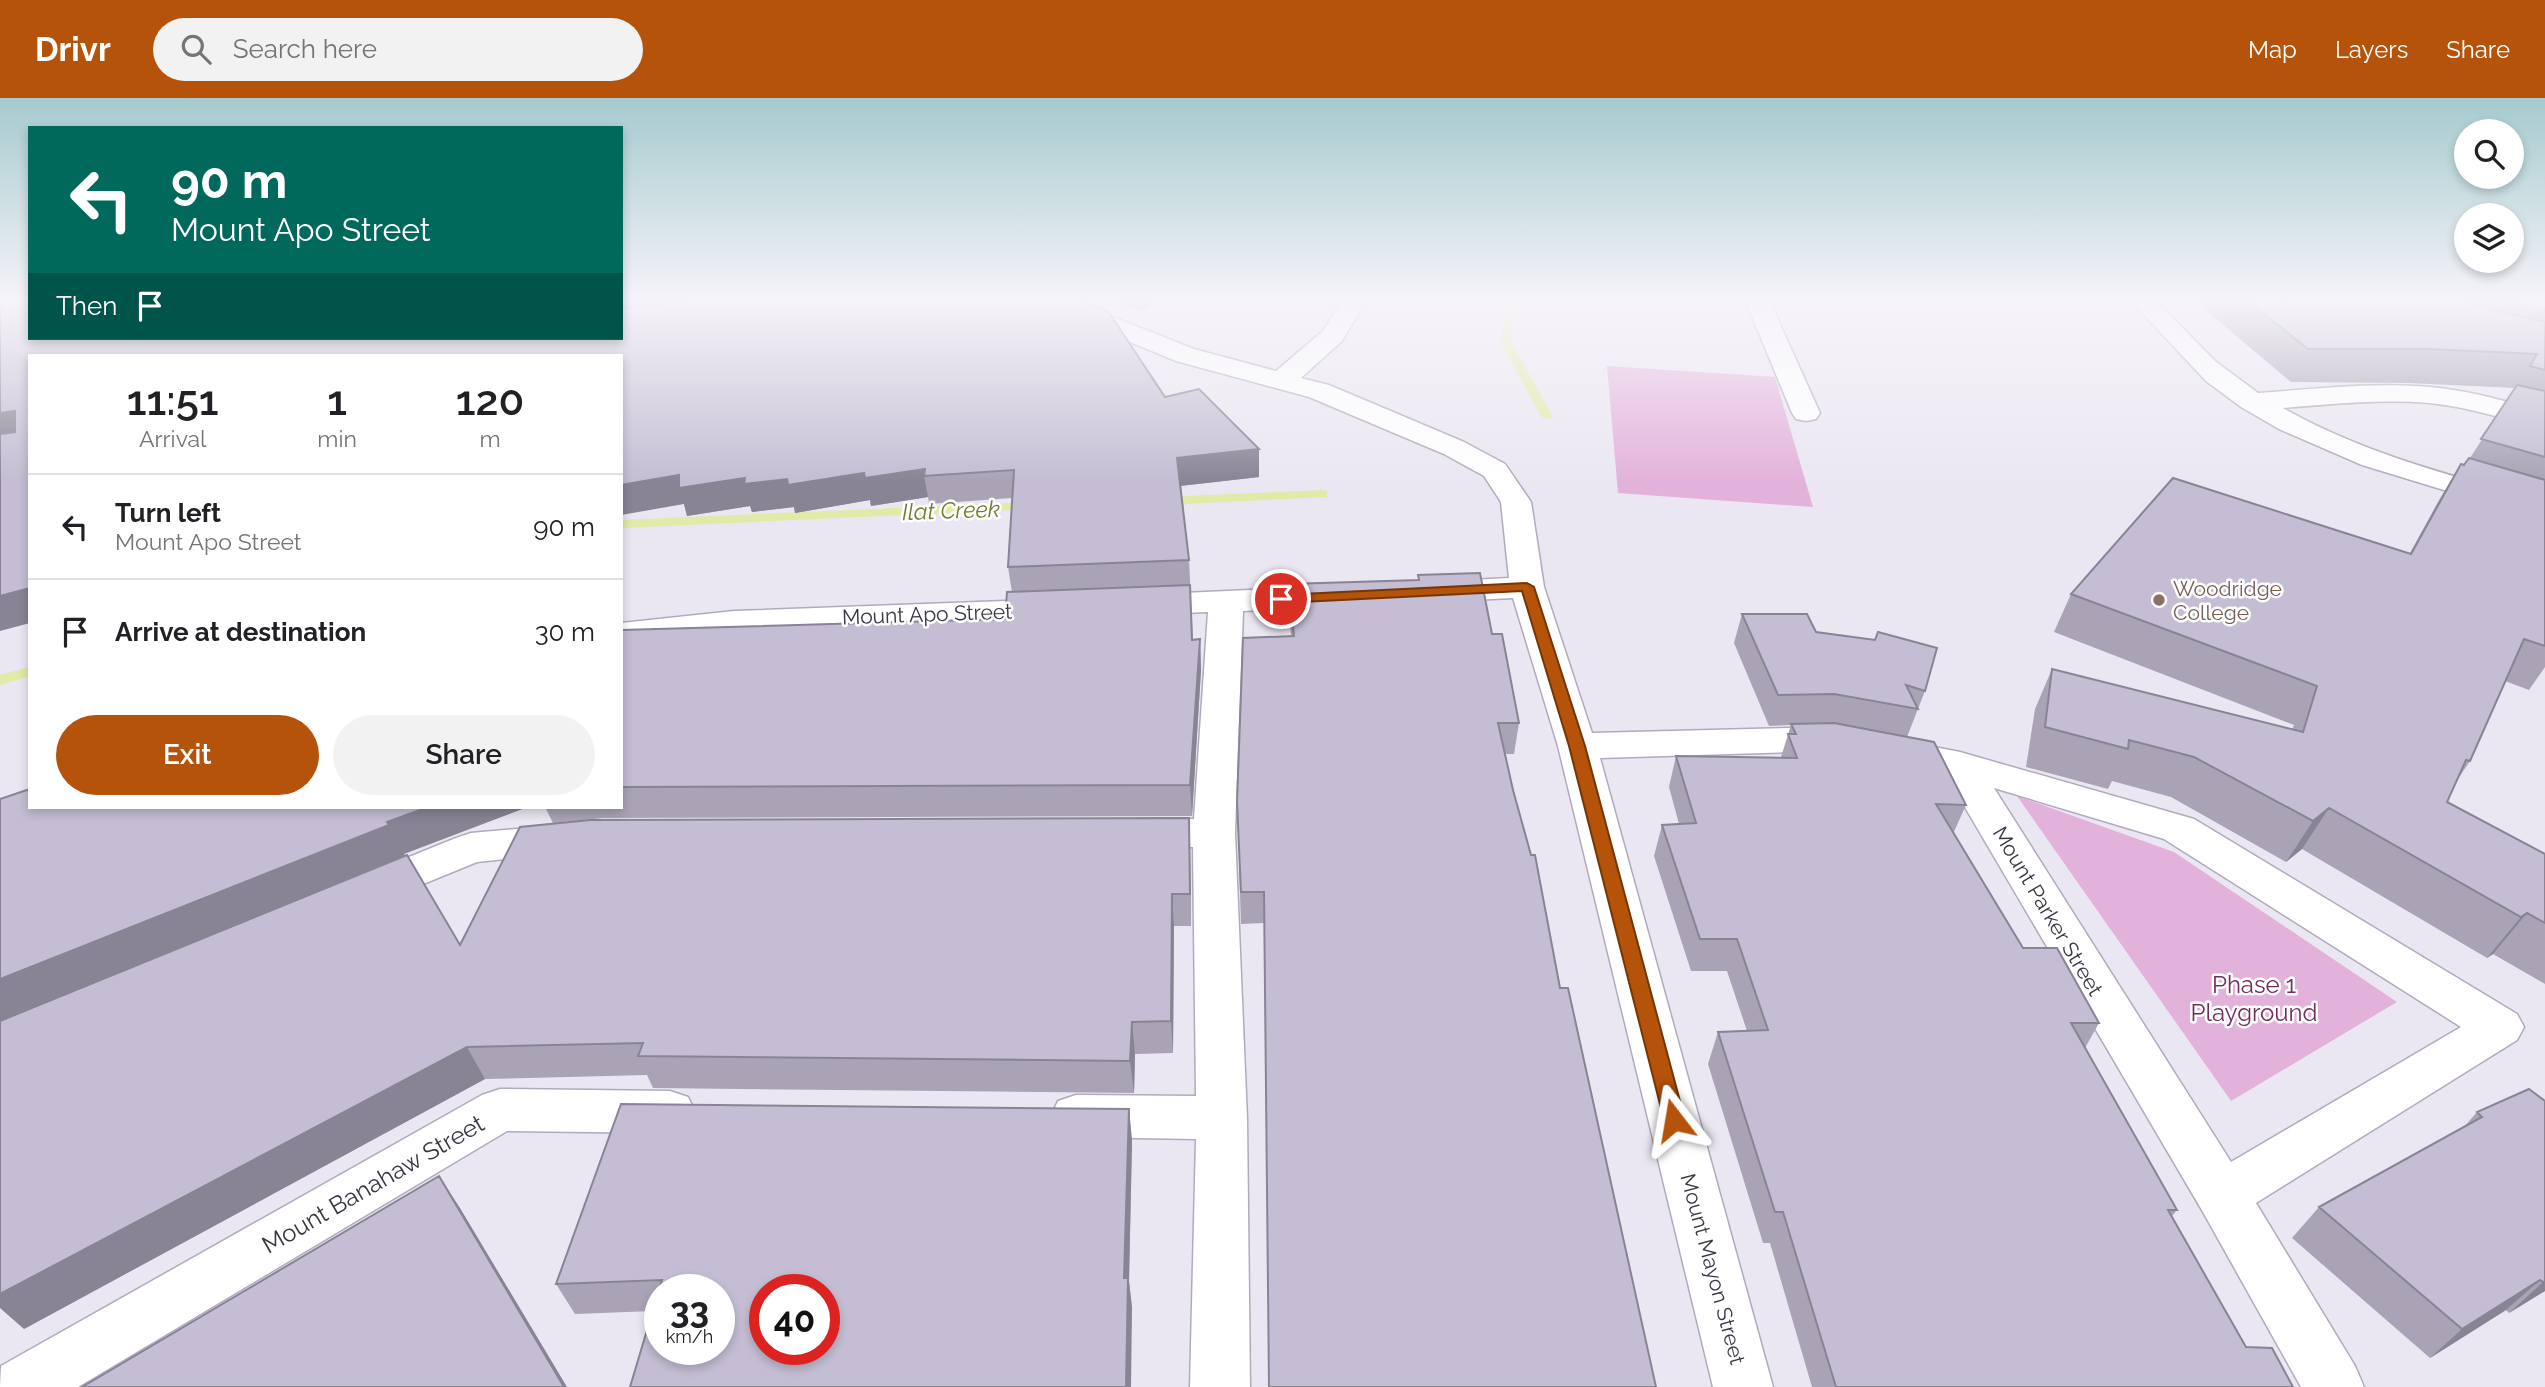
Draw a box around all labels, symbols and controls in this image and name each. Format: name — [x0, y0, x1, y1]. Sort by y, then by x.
search box — [153, 18, 643, 81]
text: Drivr — [35, 30, 111, 69]
icon: search — [177, 30, 215, 68]
text: Search here — [233, 34, 377, 64]
text: Map — [2248, 35, 2297, 64]
text: Layers — [2335, 35, 2408, 64]
text: Share — [2446, 35, 2510, 64]
map controls — [2454, 119, 2524, 273]
button: search — [2454, 119, 2524, 189]
text: 90 m — [171, 152, 287, 209]
icon: left — [56, 154, 147, 245]
button: layers — [2454, 203, 2524, 273]
text: Mount Apo Street — [171, 211, 431, 248]
icon: arrive — [131, 287, 169, 325]
text: Then — [56, 291, 117, 321]
text: 11:51 — [127, 376, 219, 425]
text: 1 — [327, 376, 347, 425]
text: 120 — [456, 376, 524, 425]
text: Arrival — [139, 425, 206, 452]
text: min — [317, 425, 357, 452]
text: m — [479, 425, 501, 452]
water label: Ilat Creek — [902, 495, 1000, 525]
text: Turn left — [115, 498, 221, 528]
icon: left — [56, 508, 94, 546]
text: 90 m — [533, 512, 595, 542]
text: Mount Apo Street — [115, 528, 302, 555]
pin — [1251, 569, 1311, 629]
place label: Woodridge College — [2173, 576, 2282, 625]
icon: arrive — [1262, 580, 1300, 618]
marker: Woodridge College — [2151, 592, 2167, 608]
street label: Mount Apo Street — [841, 599, 1013, 629]
icon: arrive — [56, 613, 94, 651]
text: Arrive at destination — [115, 617, 366, 647]
text: 30 m — [535, 617, 595, 647]
button: Exit — [56, 715, 319, 795]
button: Share — [333, 715, 595, 795]
street label: Mount Parker Street — [1988, 822, 2108, 1000]
park label: Phase 1 Playground — [2190, 970, 2318, 1027]
position arrow — [1637, 1083, 1711, 1157]
street label: Mount Banahaw Street — [257, 1109, 489, 1259]
street label: Mount Mayon Street — [1676, 1171, 1750, 1367]
speed limit sign: 40 — [749, 1274, 840, 1365]
text: 33 — [670, 1290, 709, 1331]
text: km/h — [666, 1326, 713, 1347]

